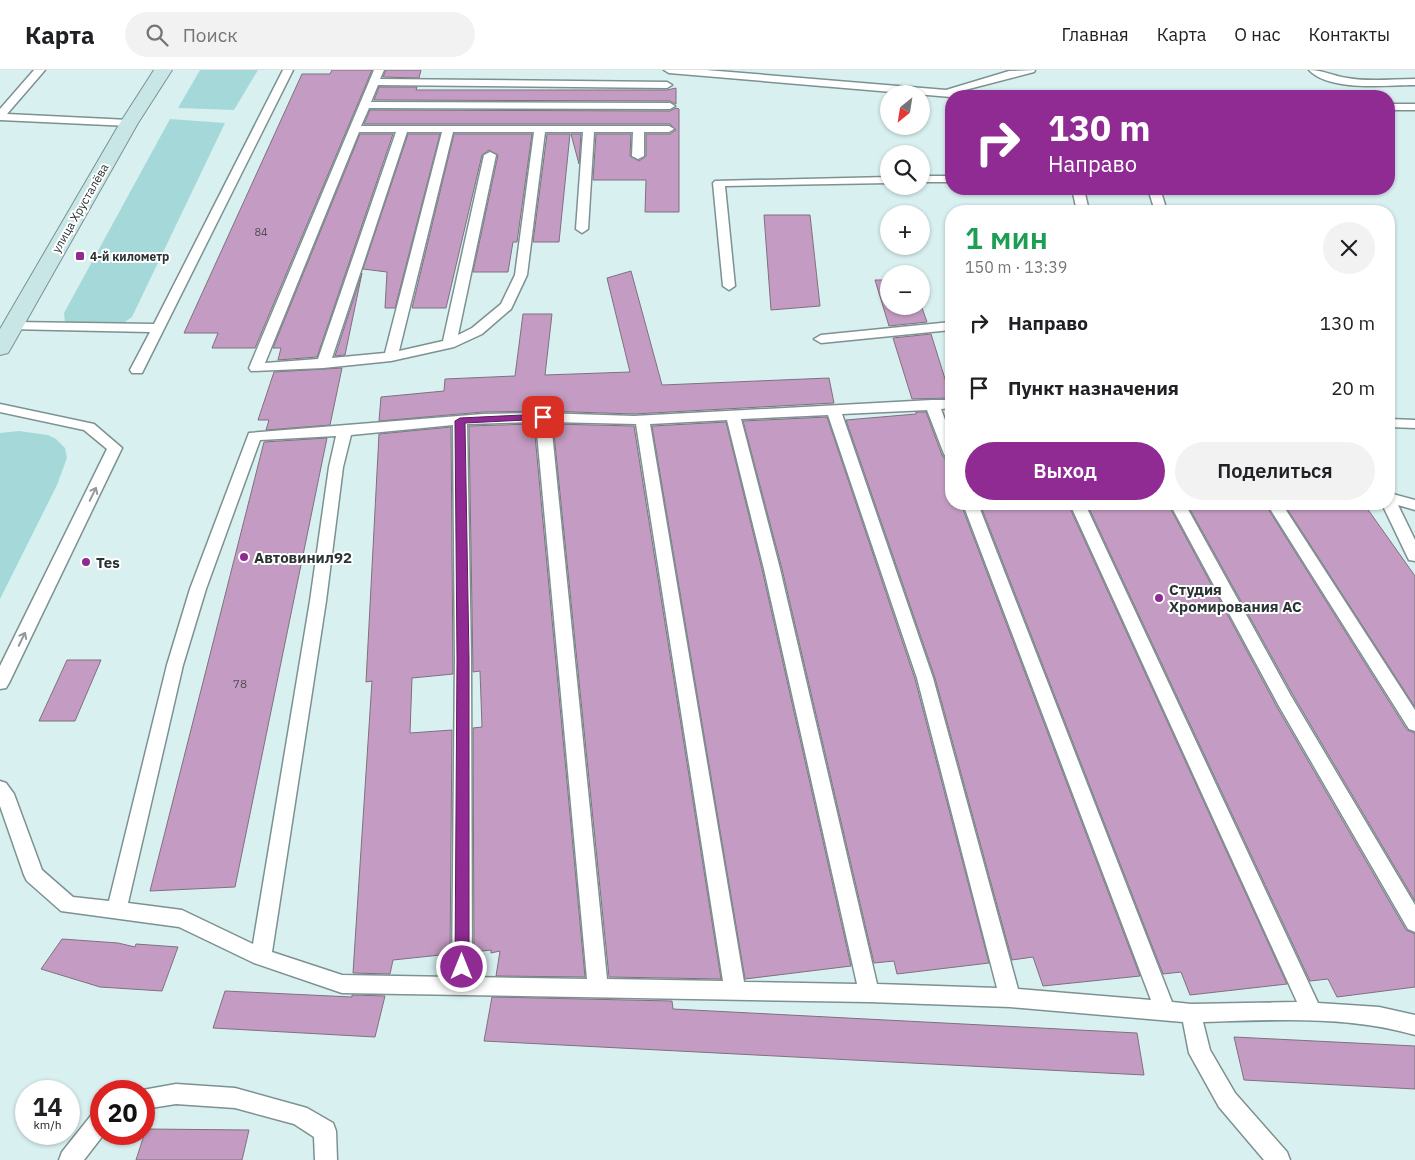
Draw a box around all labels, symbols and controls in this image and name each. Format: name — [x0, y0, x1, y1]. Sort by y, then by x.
search box — [125, 12, 475, 57]
text: Карта — [25, 19, 95, 51]
icon: search — [143, 21, 171, 49]
text: Поиск — [183, 23, 238, 47]
text: Главная — [1061, 23, 1129, 46]
text: Карта — [1157, 23, 1206, 46]
text: О нас — [1234, 23, 1281, 46]
text: Контакты — [1309, 23, 1390, 46]
north arrow — [880, 85, 930, 135]
map controls — [880, 85, 930, 315]
text: 130 m — [1048, 105, 1151, 151]
icon: right — [965, 110, 1030, 175]
button: search — [880, 145, 930, 195]
text: Направо — [1048, 149, 1137, 178]
street label: улица Хрусталёва — [48, 160, 112, 255]
button: + — [880, 205, 930, 255]
text: 1 мин — [965, 218, 1048, 257]
button: close — [1323, 222, 1375, 274]
house number: 84 — [254, 225, 268, 239]
place label: 4-й километр — [90, 249, 169, 264]
marker: 4-й километр — [74, 250, 86, 262]
text: 150 m · 13:39 — [965, 257, 1067, 277]
button: − — [880, 265, 930, 315]
icon: right — [965, 309, 993, 337]
text: Направо — [1008, 311, 1088, 335]
text: 130 m — [1320, 311, 1375, 335]
icon: arrive — [965, 374, 993, 402]
text: Пункт назначения — [1008, 376, 1179, 400]
text: 20 m — [1331, 376, 1375, 400]
pin — [522, 396, 564, 438]
icon: arrive — [529, 403, 557, 431]
button: Выход — [965, 442, 1165, 500]
button: Поделиться — [1175, 442, 1375, 500]
one-way arrow — [88, 486, 98, 501]
place label: Автовинил92 — [254, 548, 352, 567]
marker: Автовинил92 — [238, 551, 250, 563]
place label: Tes — [96, 553, 120, 572]
marker: Tes — [80, 556, 92, 568]
place label: Студия Хромирования АС — [1169, 580, 1302, 616]
marker: Студия Хромирования АС — [1153, 592, 1165, 604]
one-way arrow — [17, 632, 27, 647]
house number: 78 — [233, 676, 247, 691]
position arrow — [435, 940, 487, 992]
speed limit sign: 20 — [90, 1080, 155, 1145]
text: 14 — [32, 1090, 63, 1123]
text: km/h — [33, 1117, 62, 1132]

